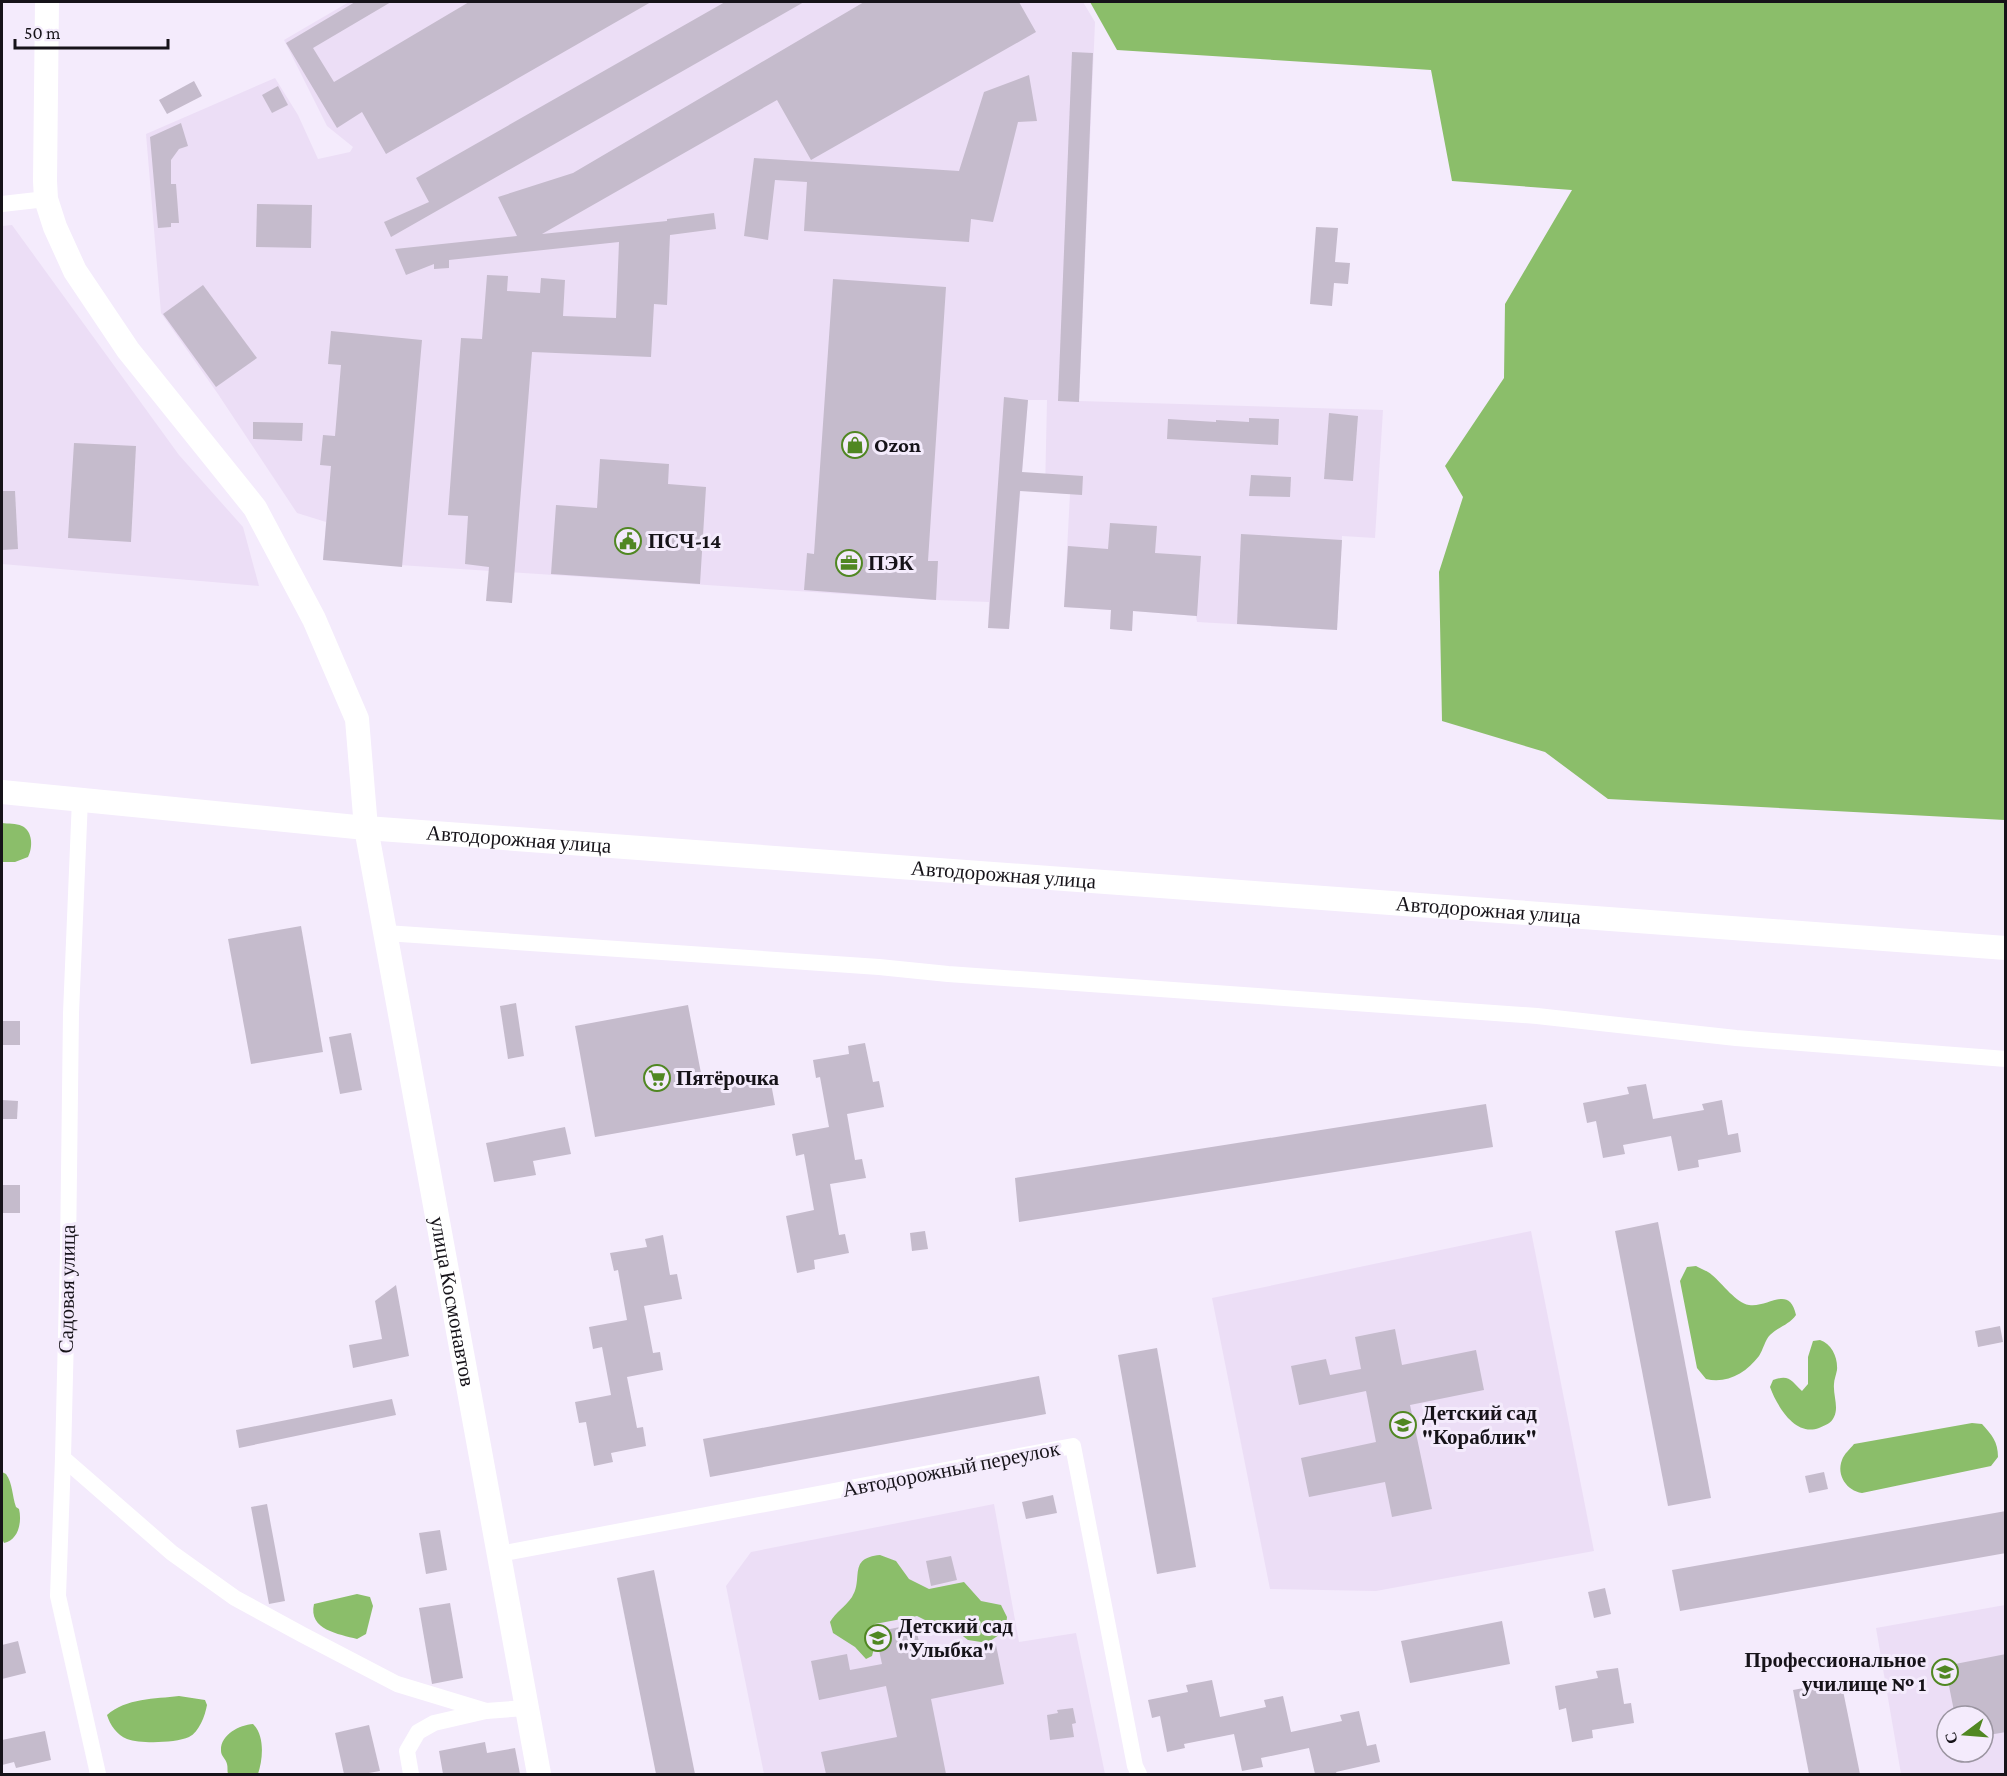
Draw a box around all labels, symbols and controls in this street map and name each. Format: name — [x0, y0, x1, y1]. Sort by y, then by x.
scale bar — [15, 12, 168, 50]
text: 50 m — [24, 23, 61, 43]
shop icon: Ozon — [840, 430, 870, 460]
place label: Ozon — [874, 433, 921, 457]
public building icon: ПСЧ-14 — [613, 526, 643, 556]
place label: ПСЧ-14 — [648, 529, 721, 553]
office icon: ПЭК — [834, 548, 864, 578]
place label: ПЭК — [868, 551, 915, 575]
street label: Автодорожная улица — [425, 820, 613, 858]
street label: Автодорожная улица — [910, 856, 1098, 893]
street label: Автодорожная улица — [1395, 891, 1582, 929]
supermarket icon: Пятёрочка — [642, 1063, 672, 1093]
place label: Пятёрочка — [676, 1066, 780, 1090]
street label: улица Космонавтов — [425, 1215, 480, 1389]
street label: Садовая улица — [54, 1224, 80, 1354]
place label: Детский сад "Кораблик" — [1422, 1401, 1537, 1449]
school or university icon: Детский сад "Кораблик" — [1388, 1410, 1418, 1440]
street label: Автодорожный переулок — [840, 1436, 1062, 1502]
place label: Детский сад "Улыбка" — [898, 1614, 1013, 1662]
school or university icon: Детский сад "Улыбка" — [863, 1623, 893, 1653]
place label: Профессиональное училище № 1 — [1745, 1648, 1926, 1696]
school or university icon: Профессиональное училище № 1 — [1930, 1657, 1960, 1687]
north arrow — [1935, 1704, 1995, 1764]
text: С — [1941, 1730, 1961, 1746]

